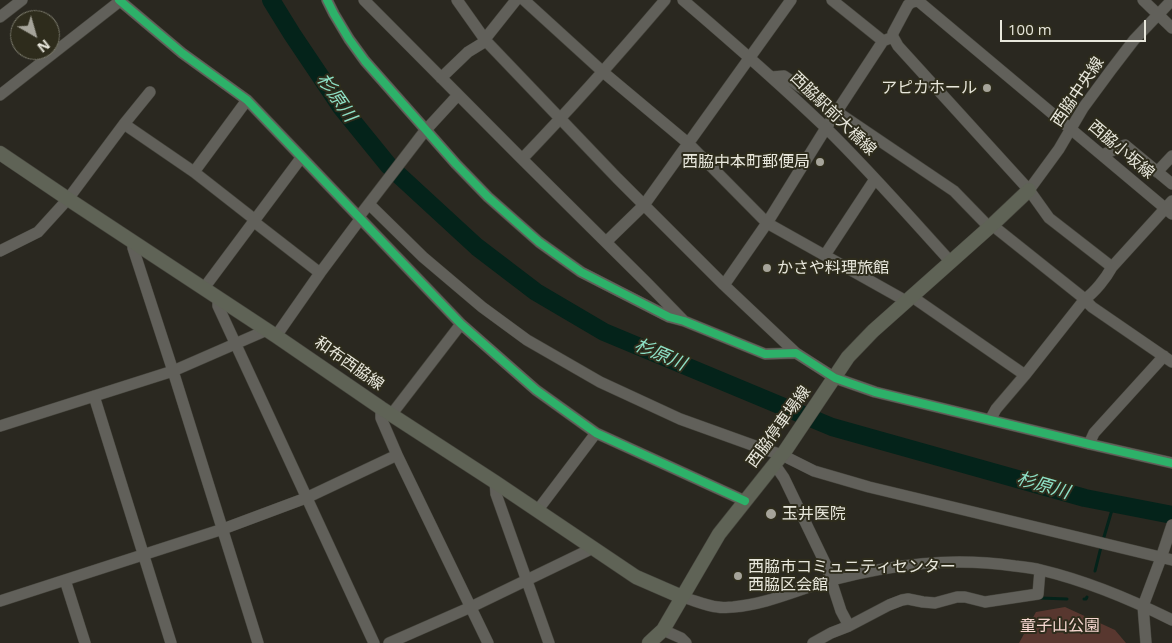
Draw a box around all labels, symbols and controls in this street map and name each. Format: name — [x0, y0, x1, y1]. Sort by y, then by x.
north arrow — [10, 10, 60, 60]
scale bar — [1002, 10, 1148, 42]
text: 100 m — [1008, 19, 1052, 39]
text: N — [34, 35, 54, 57]
street label: 西脇中央線 — [1048, 53, 1108, 131]
street label: 西脇駅前大橋線 — [786, 68, 880, 160]
water label: 杉原川 — [312, 70, 360, 126]
place label: アピカホール — [881, 78, 977, 98]
marker: アピカホール — [981, 82, 993, 94]
street label: 西脇小坂線 — [1084, 117, 1158, 183]
place label: 西脇中本町郵便局 — [682, 152, 810, 172]
marker: 西脇中本町郵便局 — [814, 156, 826, 168]
place label: かさや料理旅館 — [777, 258, 889, 278]
marker: かさや料理旅館 — [761, 262, 773, 274]
street label: 和布西脇線 — [311, 333, 387, 395]
water label: 杉原川 — [631, 335, 689, 375]
street label: 西脇停車場線 — [743, 383, 815, 471]
water label: 杉原川 — [1014, 468, 1072, 504]
place label: 玉井医院 — [782, 504, 846, 524]
marker: 玉井医院 — [764, 507, 778, 521]
place label: 西脇市コミュニティセンター 西脇区会館 — [748, 557, 956, 595]
marker: 西脇市コミュニティセンター 西脇区会館 — [732, 570, 744, 582]
park label: 童子山公園 — [1020, 616, 1100, 636]

